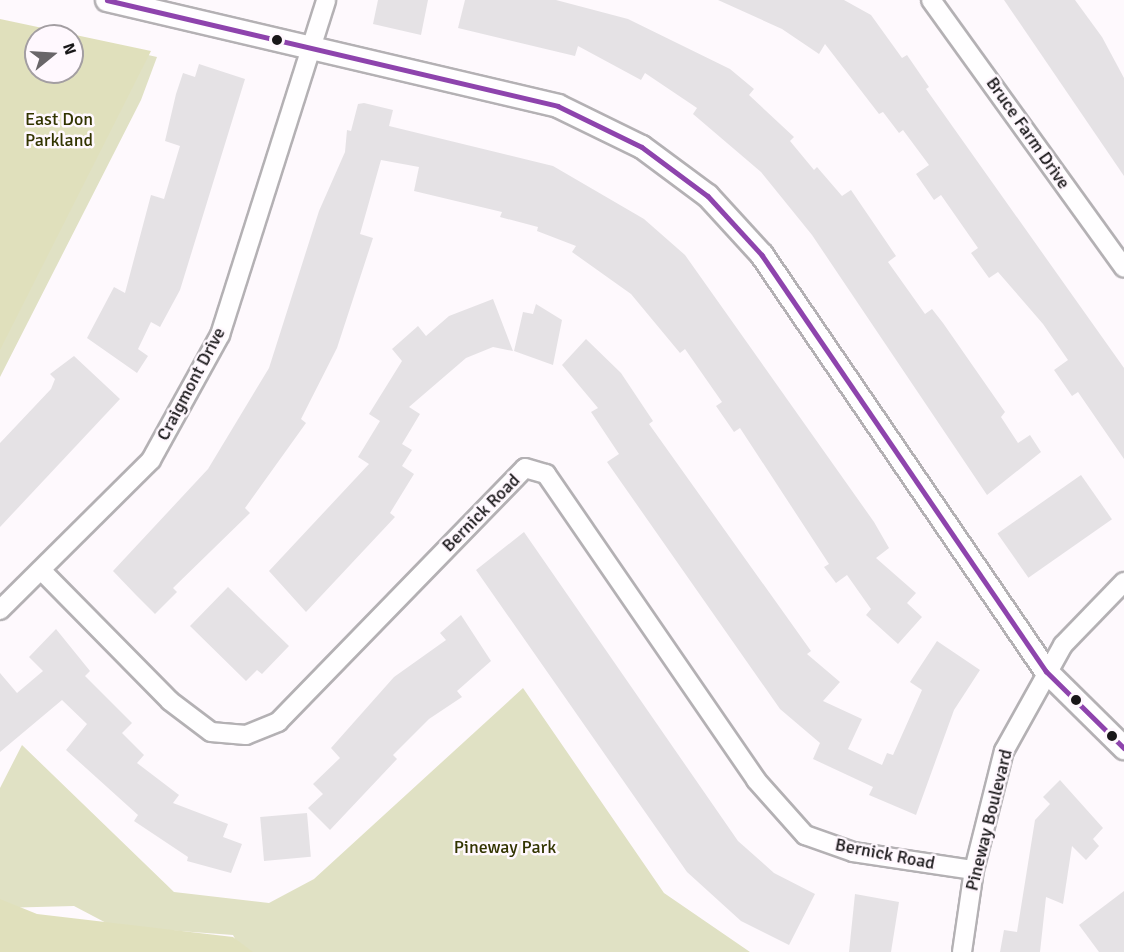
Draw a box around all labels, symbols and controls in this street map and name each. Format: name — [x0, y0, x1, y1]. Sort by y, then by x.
north arrow — [24, 24, 84, 84]
unlabelled marker — [271, 34, 283, 46]
text: N — [58, 41, 80, 57]
street label: Bruce Farm Drive — [981, 73, 1075, 193]
park label: East Don Parkland — [25, 109, 93, 152]
street label: Craigmont Drive — [152, 324, 230, 444]
street label: Bernick Road — [438, 470, 524, 556]
unlabelled marker — [1070, 694, 1082, 706]
unlabelled marker — [1106, 730, 1118, 742]
street label: Pineway Boulevard — [961, 747, 1017, 893]
street label: Bernick Road — [833, 834, 937, 874]
park label: Pineway Park — [454, 836, 556, 858]

